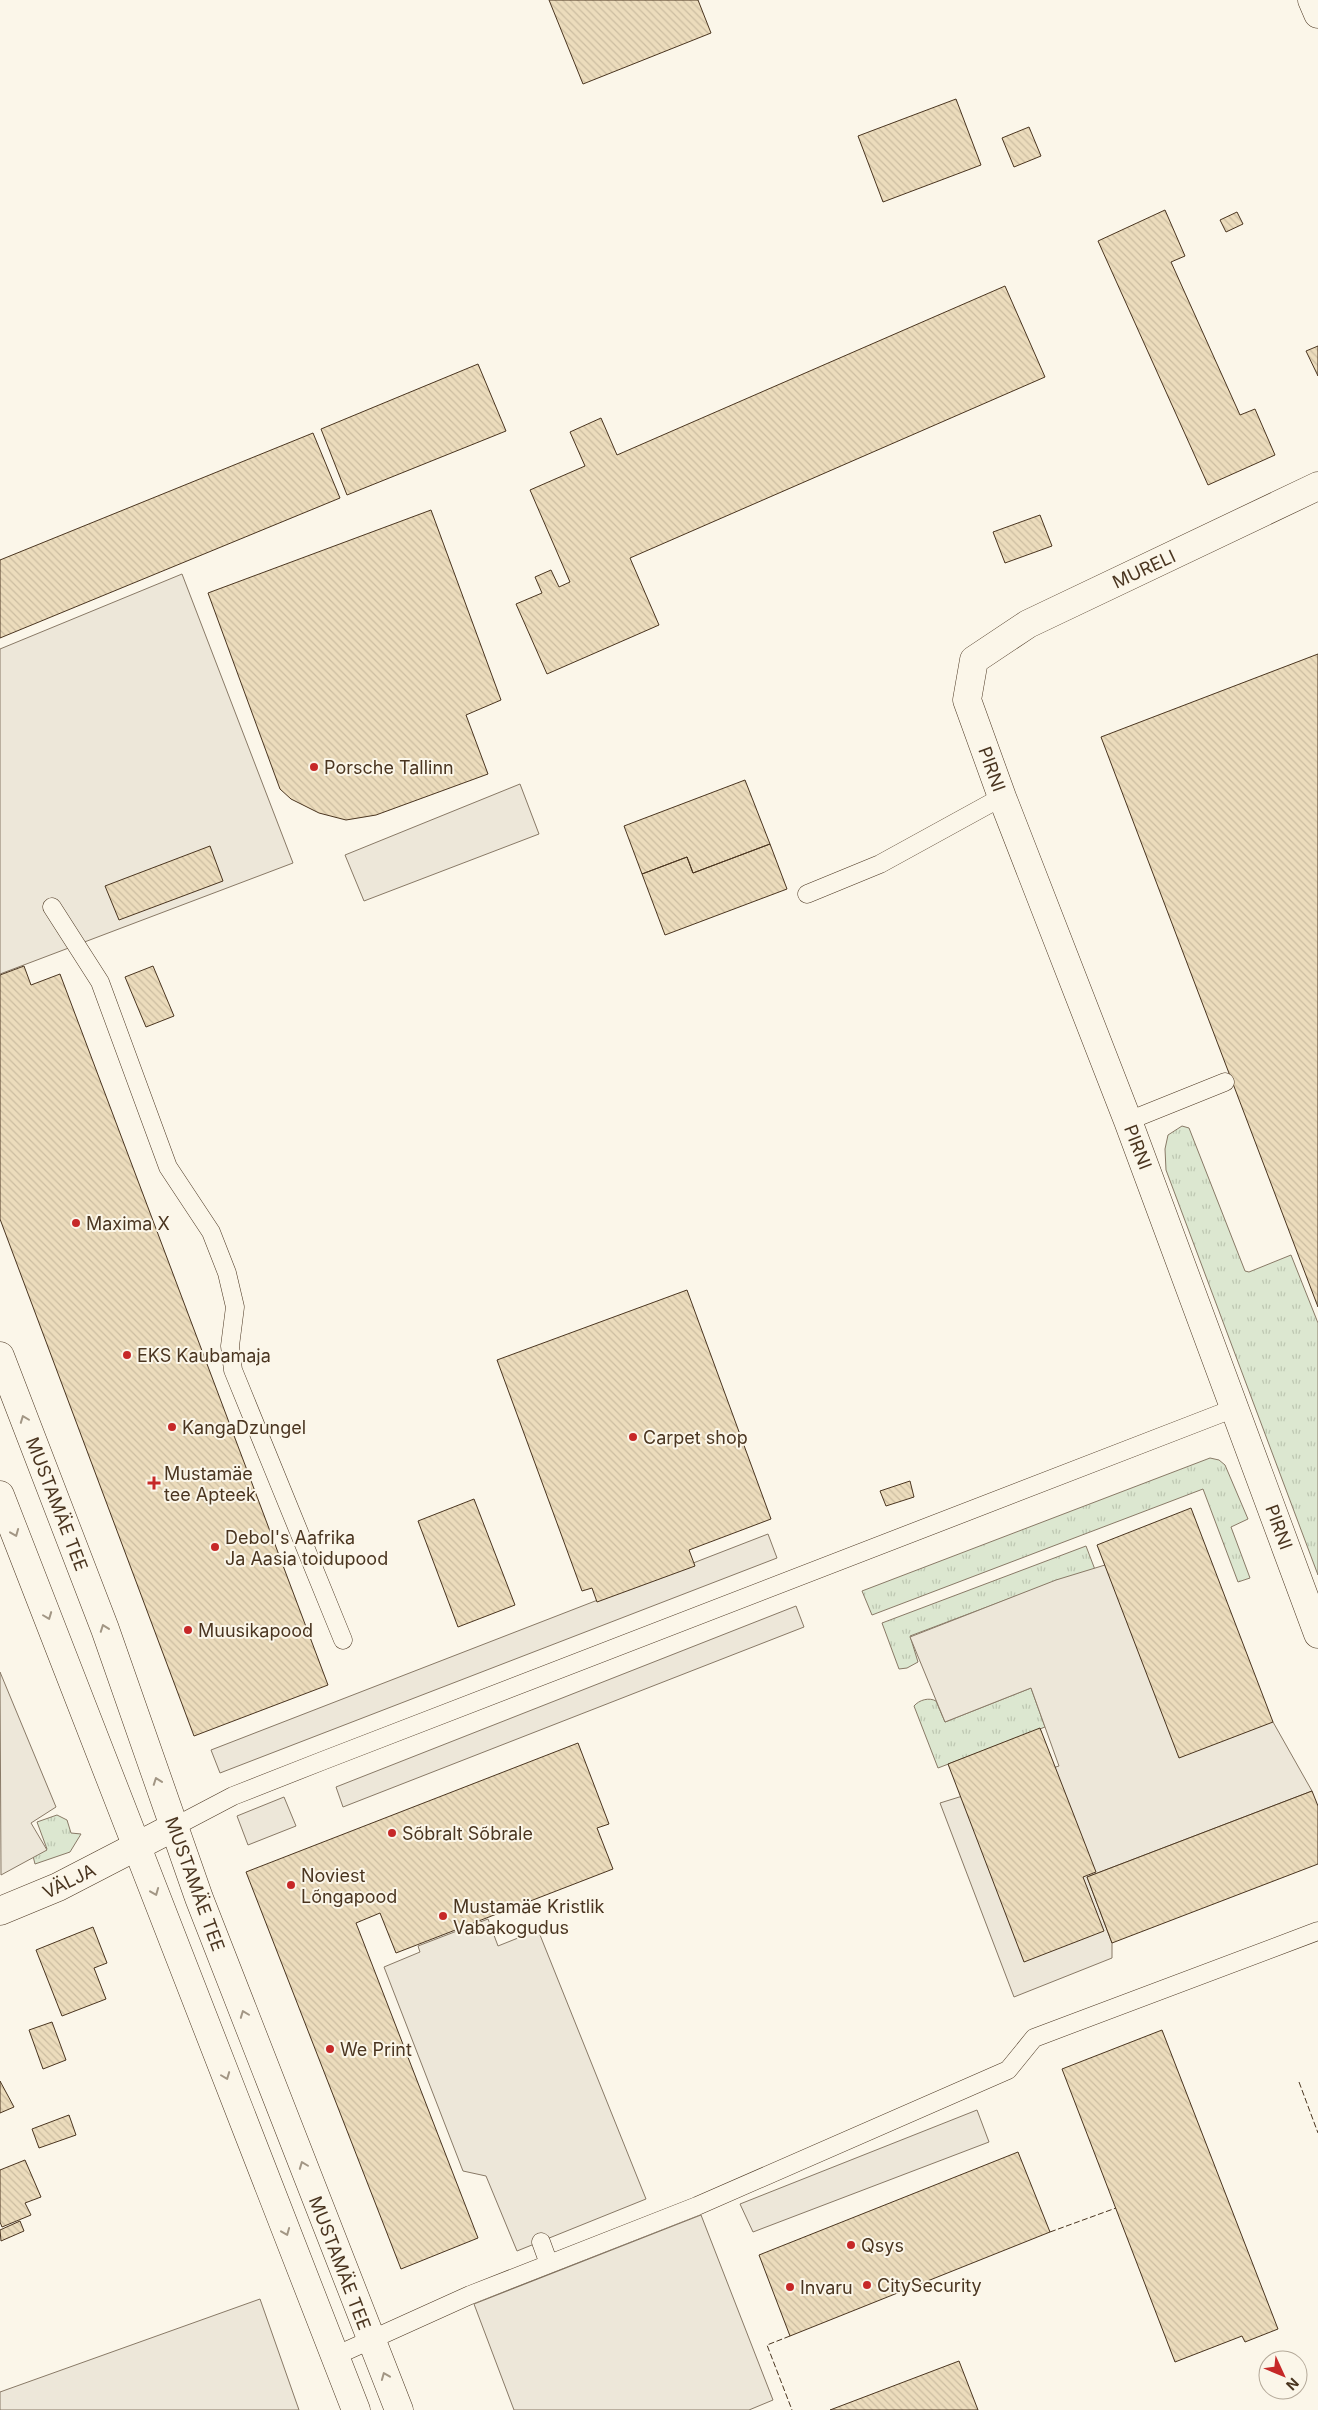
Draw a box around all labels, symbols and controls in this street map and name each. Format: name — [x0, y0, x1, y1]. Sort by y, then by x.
street label: MURELI — [1109, 545, 1179, 593]
street label: PIRNI — [974, 744, 1010, 794]
place label: Porsche Tallinn — [324, 757, 454, 778]
marker: Porsche Tallinn — [308, 761, 320, 773]
street label: PIRNI — [1120, 1122, 1156, 1172]
place label: Maxima X — [86, 1213, 170, 1234]
marker: Maxima X — [70, 1217, 82, 1229]
place label: EKS Kaubamaja — [137, 1345, 271, 1366]
marker: EKS Kaubamaja — [121, 1349, 133, 1361]
one-way arrow — [20, 1415, 30, 1423]
place label: KangaDzungel — [182, 1417, 306, 1438]
marker: KangaDzungel — [166, 1421, 178, 1433]
place label: Carpet shop — [643, 1427, 748, 1448]
marker: Carpet shop — [627, 1431, 639, 1443]
street label: MUSTAMÄE TEE — [22, 1434, 93, 1574]
place label: Mustamäe tee Apteek — [164, 1463, 256, 1505]
marker: Mustamäe tee Apteek — [148, 1477, 160, 1489]
street label: PIRNI — [1261, 1502, 1297, 1552]
place label: Debol's Aafrika Ja Aasia toidupood — [225, 1527, 388, 1569]
one-way arrow — [9, 1528, 19, 1536]
marker: Debol's Aafrika Ja Aasia toidupood — [209, 1541, 221, 1553]
one-way arrow — [42, 1611, 52, 1620]
place label: Muusikapood — [198, 1620, 313, 1641]
one-way arrow — [100, 1624, 110, 1632]
marker: Muusikapood — [182, 1624, 194, 1636]
one-way arrow — [153, 1777, 163, 1786]
street label: MUSTAMÄE TEE — [161, 1814, 230, 1954]
place label: Sõbralt Sõbrale — [402, 1823, 533, 1844]
marker: Sõbralt Sõbrale — [386, 1827, 398, 1839]
street label: VÄLJA — [39, 1858, 99, 1903]
place label: Noviest Lõngapood — [301, 1865, 397, 1907]
marker: Noviest Lõngapood — [285, 1879, 297, 1891]
one-way arrow — [149, 1887, 160, 1896]
place label: Mustamäe Kristlik Vabakogudus — [453, 1896, 605, 1938]
marker: Mustamäe Kristlik Vabakogudus — [437, 1910, 449, 1922]
one-way arrow — [240, 2010, 250, 2018]
place label: We Print — [340, 2039, 412, 2060]
marker: We Print — [324, 2043, 336, 2055]
one-way arrow — [220, 2071, 230, 2080]
one-way arrow — [298, 2161, 309, 2170]
street label: MUSTAMÄE TEE — [305, 2193, 376, 2333]
one-way arrow — [280, 2227, 290, 2236]
place label: Qsys — [861, 2235, 904, 2256]
marker: Qsys — [845, 2239, 857, 2251]
place label: CitySecurity — [877, 2275, 982, 2296]
place label: Invaru — [800, 2277, 853, 2298]
marker: CitySecurity — [861, 2279, 873, 2291]
marker: Invaru — [784, 2281, 796, 2293]
north arrow — [1258, 2350, 1308, 2400]
one-way arrow — [380, 2372, 391, 2381]
text: N — [1283, 2375, 1303, 2394]

